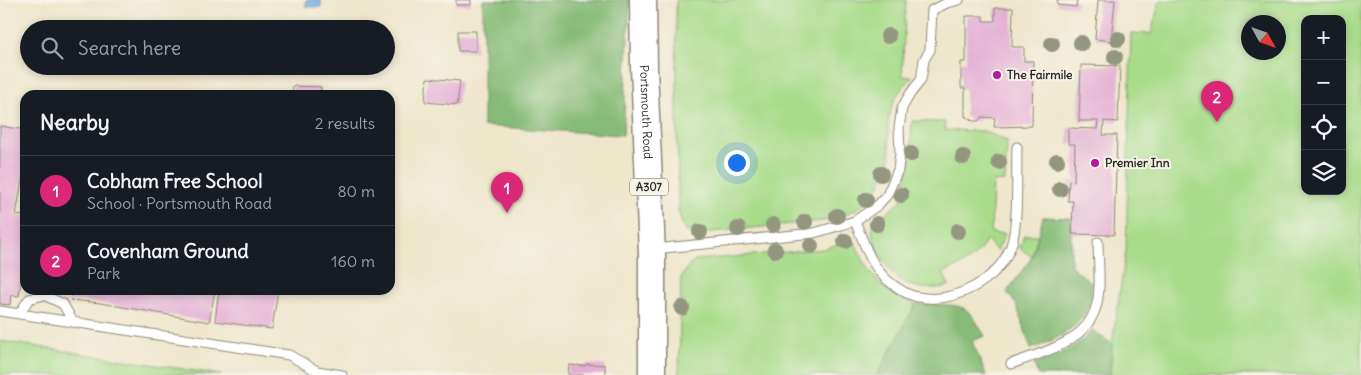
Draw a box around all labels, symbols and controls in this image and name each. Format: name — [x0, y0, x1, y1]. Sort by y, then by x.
north arrow — [1241, 15, 1286, 60]
map controls — [1301, 15, 1346, 195]
button: + — [1301, 15, 1346, 60]
search box — [20, 20, 395, 75]
icon: search — [38, 34, 66, 62]
text: Search here — [78, 36, 181, 60]
button: − — [1301, 60, 1346, 105]
street label: Portsmouth Road — [637, 64, 656, 159]
place label: The Fairmile — [1007, 67, 1073, 82]
marker: The Fairmile — [991, 69, 1003, 81]
pin: 2 — [1201, 81, 1233, 122]
button: locate — [1301, 105, 1346, 150]
text: Nearby — [40, 109, 110, 136]
text: 2 results — [315, 113, 375, 133]
your location — [724, 150, 750, 176]
button: layers — [1301, 150, 1346, 195]
place label: Premier Inn — [1105, 155, 1170, 170]
marker: Premier Inn — [1089, 157, 1101, 169]
text: Cobham Free School — [87, 169, 262, 193]
pin: 1 — [491, 172, 523, 213]
road number: A307 — [630, 178, 668, 196]
text: 1 — [53, 181, 59, 201]
text: 80 m — [337, 181, 375, 201]
text: School · Portsmouth Road — [87, 193, 272, 213]
text: Covenham Ground — [87, 239, 249, 263]
text: 2 — [52, 251, 60, 271]
text: 160 m — [331, 251, 375, 271]
text: Park — [87, 263, 120, 283]

